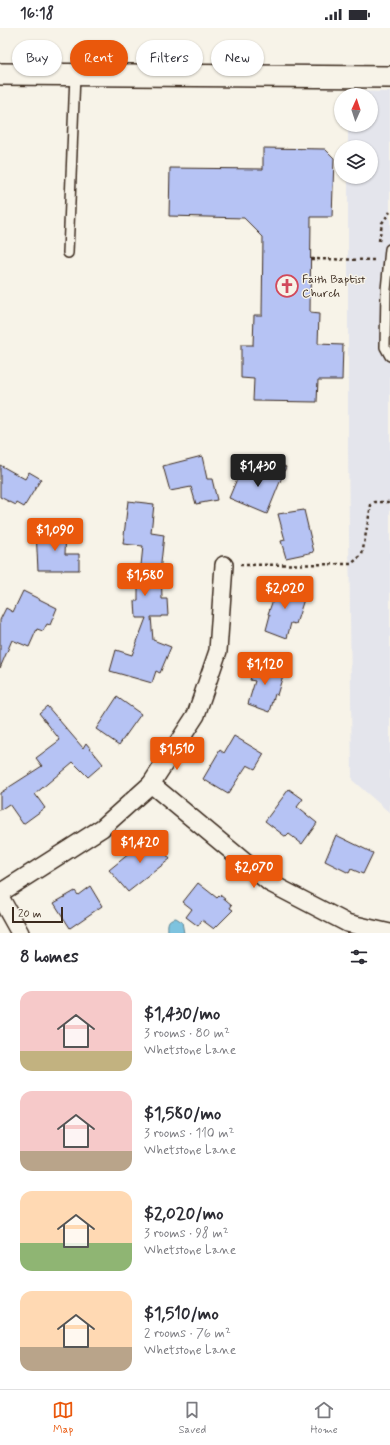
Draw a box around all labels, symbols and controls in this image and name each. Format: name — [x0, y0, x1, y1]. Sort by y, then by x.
text: 16:18 — [20, 4, 54, 24]
chip: Buy — [12, 40, 62, 76]
chip: Rent — [70, 40, 128, 76]
chip: Filters — [136, 40, 203, 76]
chip: New — [211, 40, 264, 76]
north arrow — [334, 88, 378, 132]
map controls — [334, 88, 378, 184]
button: layers — [334, 140, 378, 184]
place label: Faith Baptist Church — [302, 272, 366, 302]
church icon: Faith Baptist Church — [274, 273, 300, 299]
pin: $1,430 — [225, 454, 291, 488]
text: $1,430 — [240, 458, 276, 475]
pin: $1,090 — [22, 518, 88, 552]
text: $1,090 — [36, 522, 74, 539]
pin: $1,580 — [112, 563, 178, 597]
text: $1,580 — [126, 567, 164, 584]
pin: $2,020 — [252, 576, 318, 610]
text: $2,020 — [265, 580, 305, 597]
pin: $1,120 — [232, 652, 298, 686]
text: $1,120 — [247, 656, 283, 673]
pin: $1,510 — [144, 737, 210, 771]
text: $1,510 — [159, 741, 195, 758]
pin: $1,420 — [107, 830, 173, 864]
text: $1,420 — [120, 834, 160, 851]
pin: $2,070 — [221, 855, 287, 889]
text: $2,070 — [235, 859, 273, 876]
scale bar — [12, 905, 63, 924]
text: 20 m — [18, 907, 41, 921]
text: 8 homes — [20, 946, 79, 968]
icon: filters — [348, 946, 370, 968]
text: $1,430/mo — [144, 1003, 220, 1025]
icon: home — [52, 1007, 100, 1055]
text: 3 rooms · 80 m² — [144, 1025, 230, 1042]
text: Whetstone Lane — [144, 1042, 236, 1059]
text: $1,580/mo — [144, 1103, 221, 1125]
icon: home — [52, 1107, 100, 1155]
text: 3 rooms · 110 m² — [144, 1125, 234, 1142]
text: Whetstone Lane — [144, 1142, 236, 1159]
text: $2,020/mo — [144, 1203, 224, 1225]
icon: home — [52, 1207, 100, 1255]
text: 3 rooms · 98 m² — [144, 1225, 229, 1242]
text: Whetstone Lane — [144, 1242, 236, 1259]
text: $1,510/mo — [144, 1303, 219, 1325]
icon: home — [52, 1307, 100, 1355]
text: 2 rooms · 76 m² — [144, 1325, 231, 1342]
text: Whetstone Lane — [144, 1342, 236, 1359]
tab: Map — [52, 1399, 74, 1437]
tab: Saved — [178, 1399, 206, 1437]
tab: Home — [311, 1399, 338, 1437]

